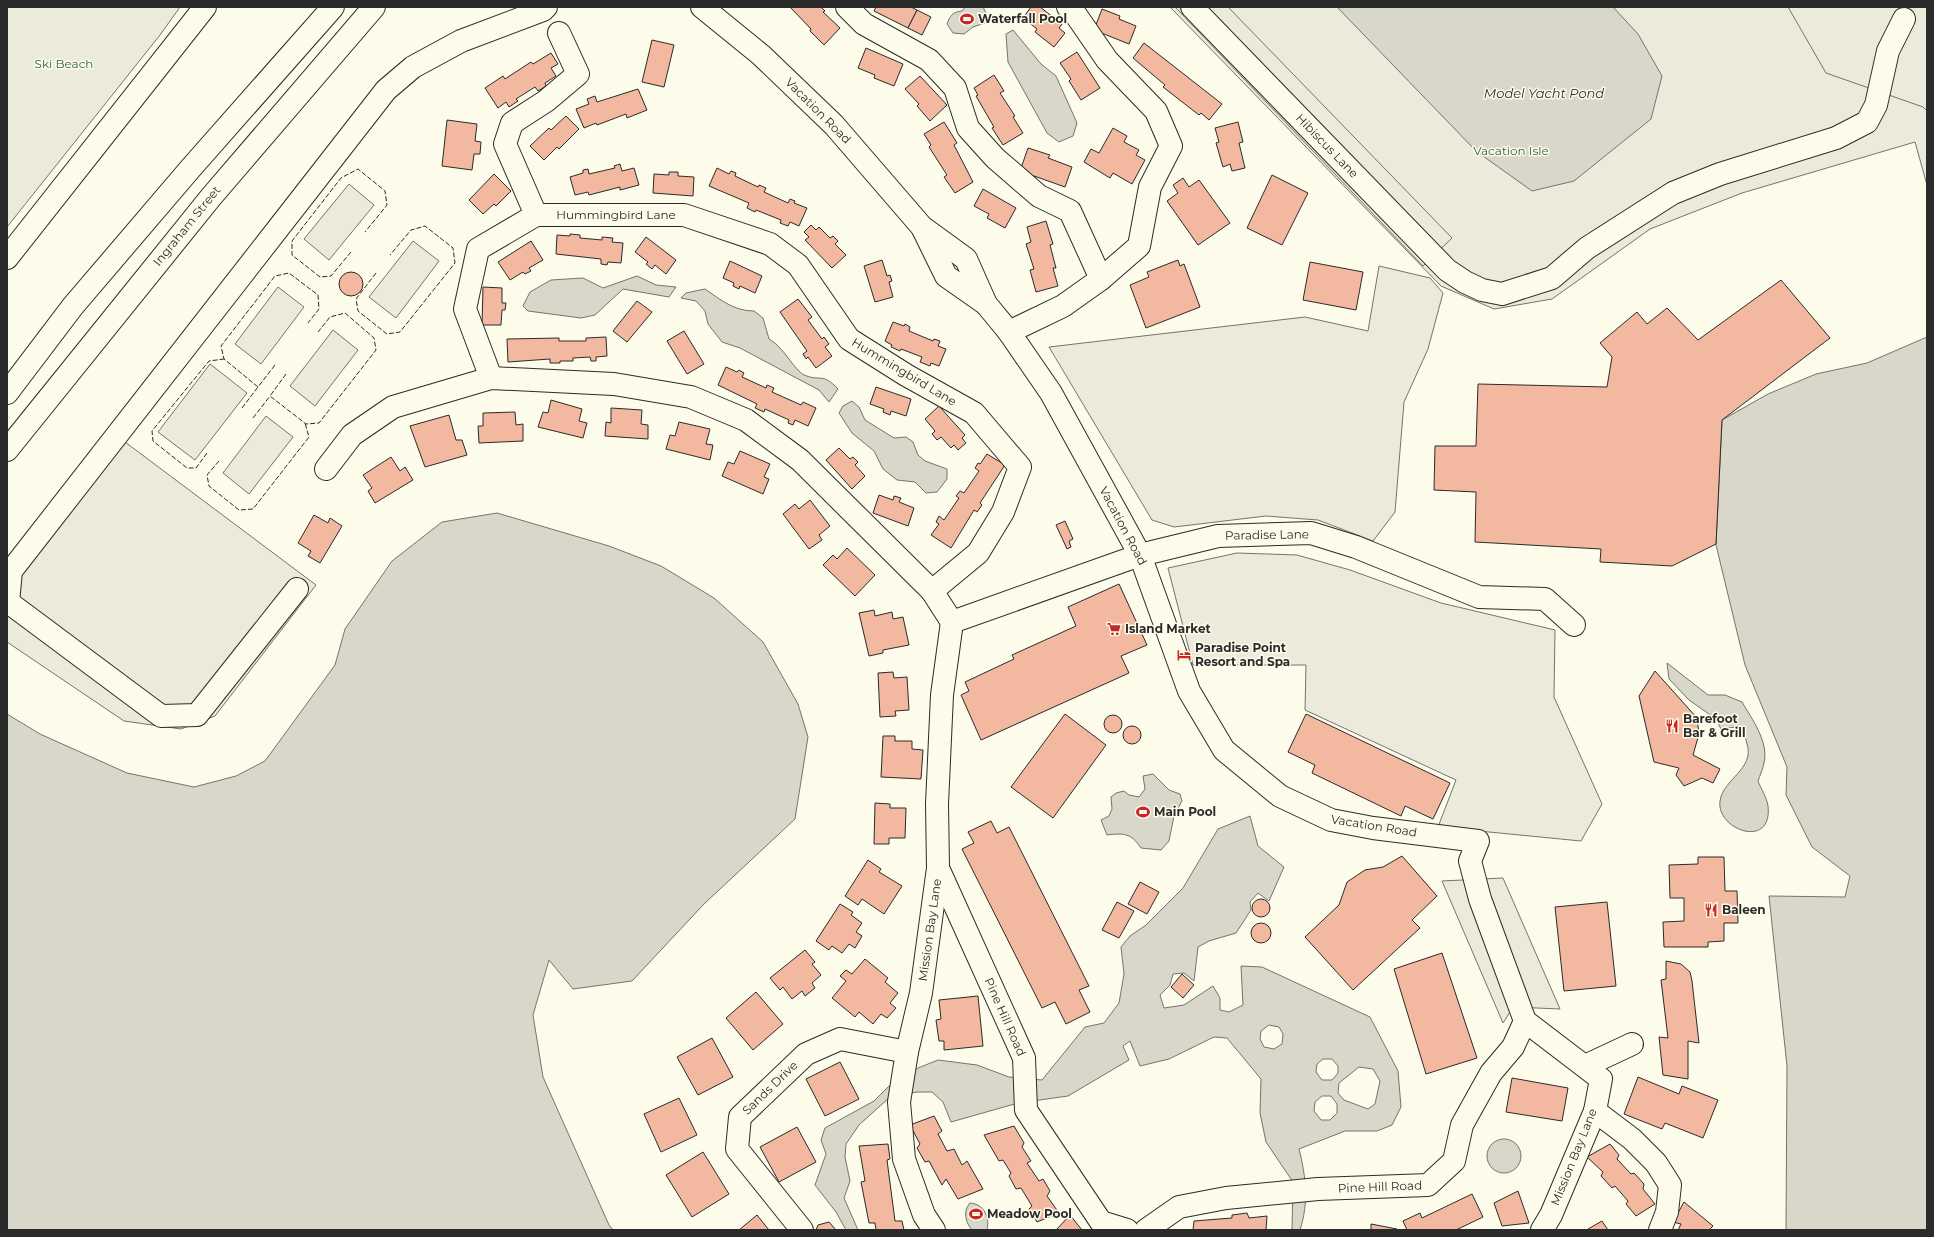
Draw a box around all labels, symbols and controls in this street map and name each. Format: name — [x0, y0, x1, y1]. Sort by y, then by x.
sports icon: Waterfall Pool — [959, 11, 975, 27]
place label: Waterfall Pool — [978, 11, 1067, 26]
park label: Ski Beach — [35, 56, 93, 71]
street label: Vacation Road — [782, 75, 854, 147]
water label: Model Yacht Pond — [1484, 85, 1604, 101]
street label: Hibiscus Lane — [1293, 110, 1362, 181]
park label: Vacation Isle — [1473, 143, 1549, 158]
street label: Ingraham Street — [150, 183, 224, 269]
street label: Hummingbird Lane — [556, 207, 676, 222]
street label: Hummingbird Lane — [849, 334, 959, 409]
street label: Vacation Road — [1096, 484, 1150, 568]
street label: Paradise Lane — [1225, 526, 1309, 543]
supermarket icon: Island Market — [1106, 621, 1122, 637]
place label: Island Market — [1125, 621, 1212, 636]
place label: Paradise Point Resort and Spa — [1195, 640, 1290, 669]
hotel icon: Paradise Point Resort and Spa — [1176, 647, 1192, 663]
place label: Barefoot Bar & Grill — [1683, 711, 1746, 740]
restaurant icon: Barefoot Bar & Grill — [1664, 718, 1680, 734]
sports icon: Main Pool — [1135, 804, 1151, 820]
place label: Main Pool — [1154, 804, 1216, 819]
street label: Vacation Road — [1330, 811, 1418, 840]
street label: Mission Bay Lane — [915, 878, 944, 982]
restaurant icon: Baleen — [1703, 902, 1719, 918]
place label: Baleen — [1722, 902, 1766, 917]
street label: Pine Hill Road — [981, 975, 1029, 1058]
street label: Sands Drive — [739, 1058, 800, 1118]
street label: Mission Bay Lane — [1547, 1106, 1600, 1208]
street label: Pine Hill Road — [1338, 1178, 1422, 1195]
sports icon: Meadow Pool — [968, 1206, 984, 1222]
place label: Meadow Pool — [987, 1206, 1072, 1221]

